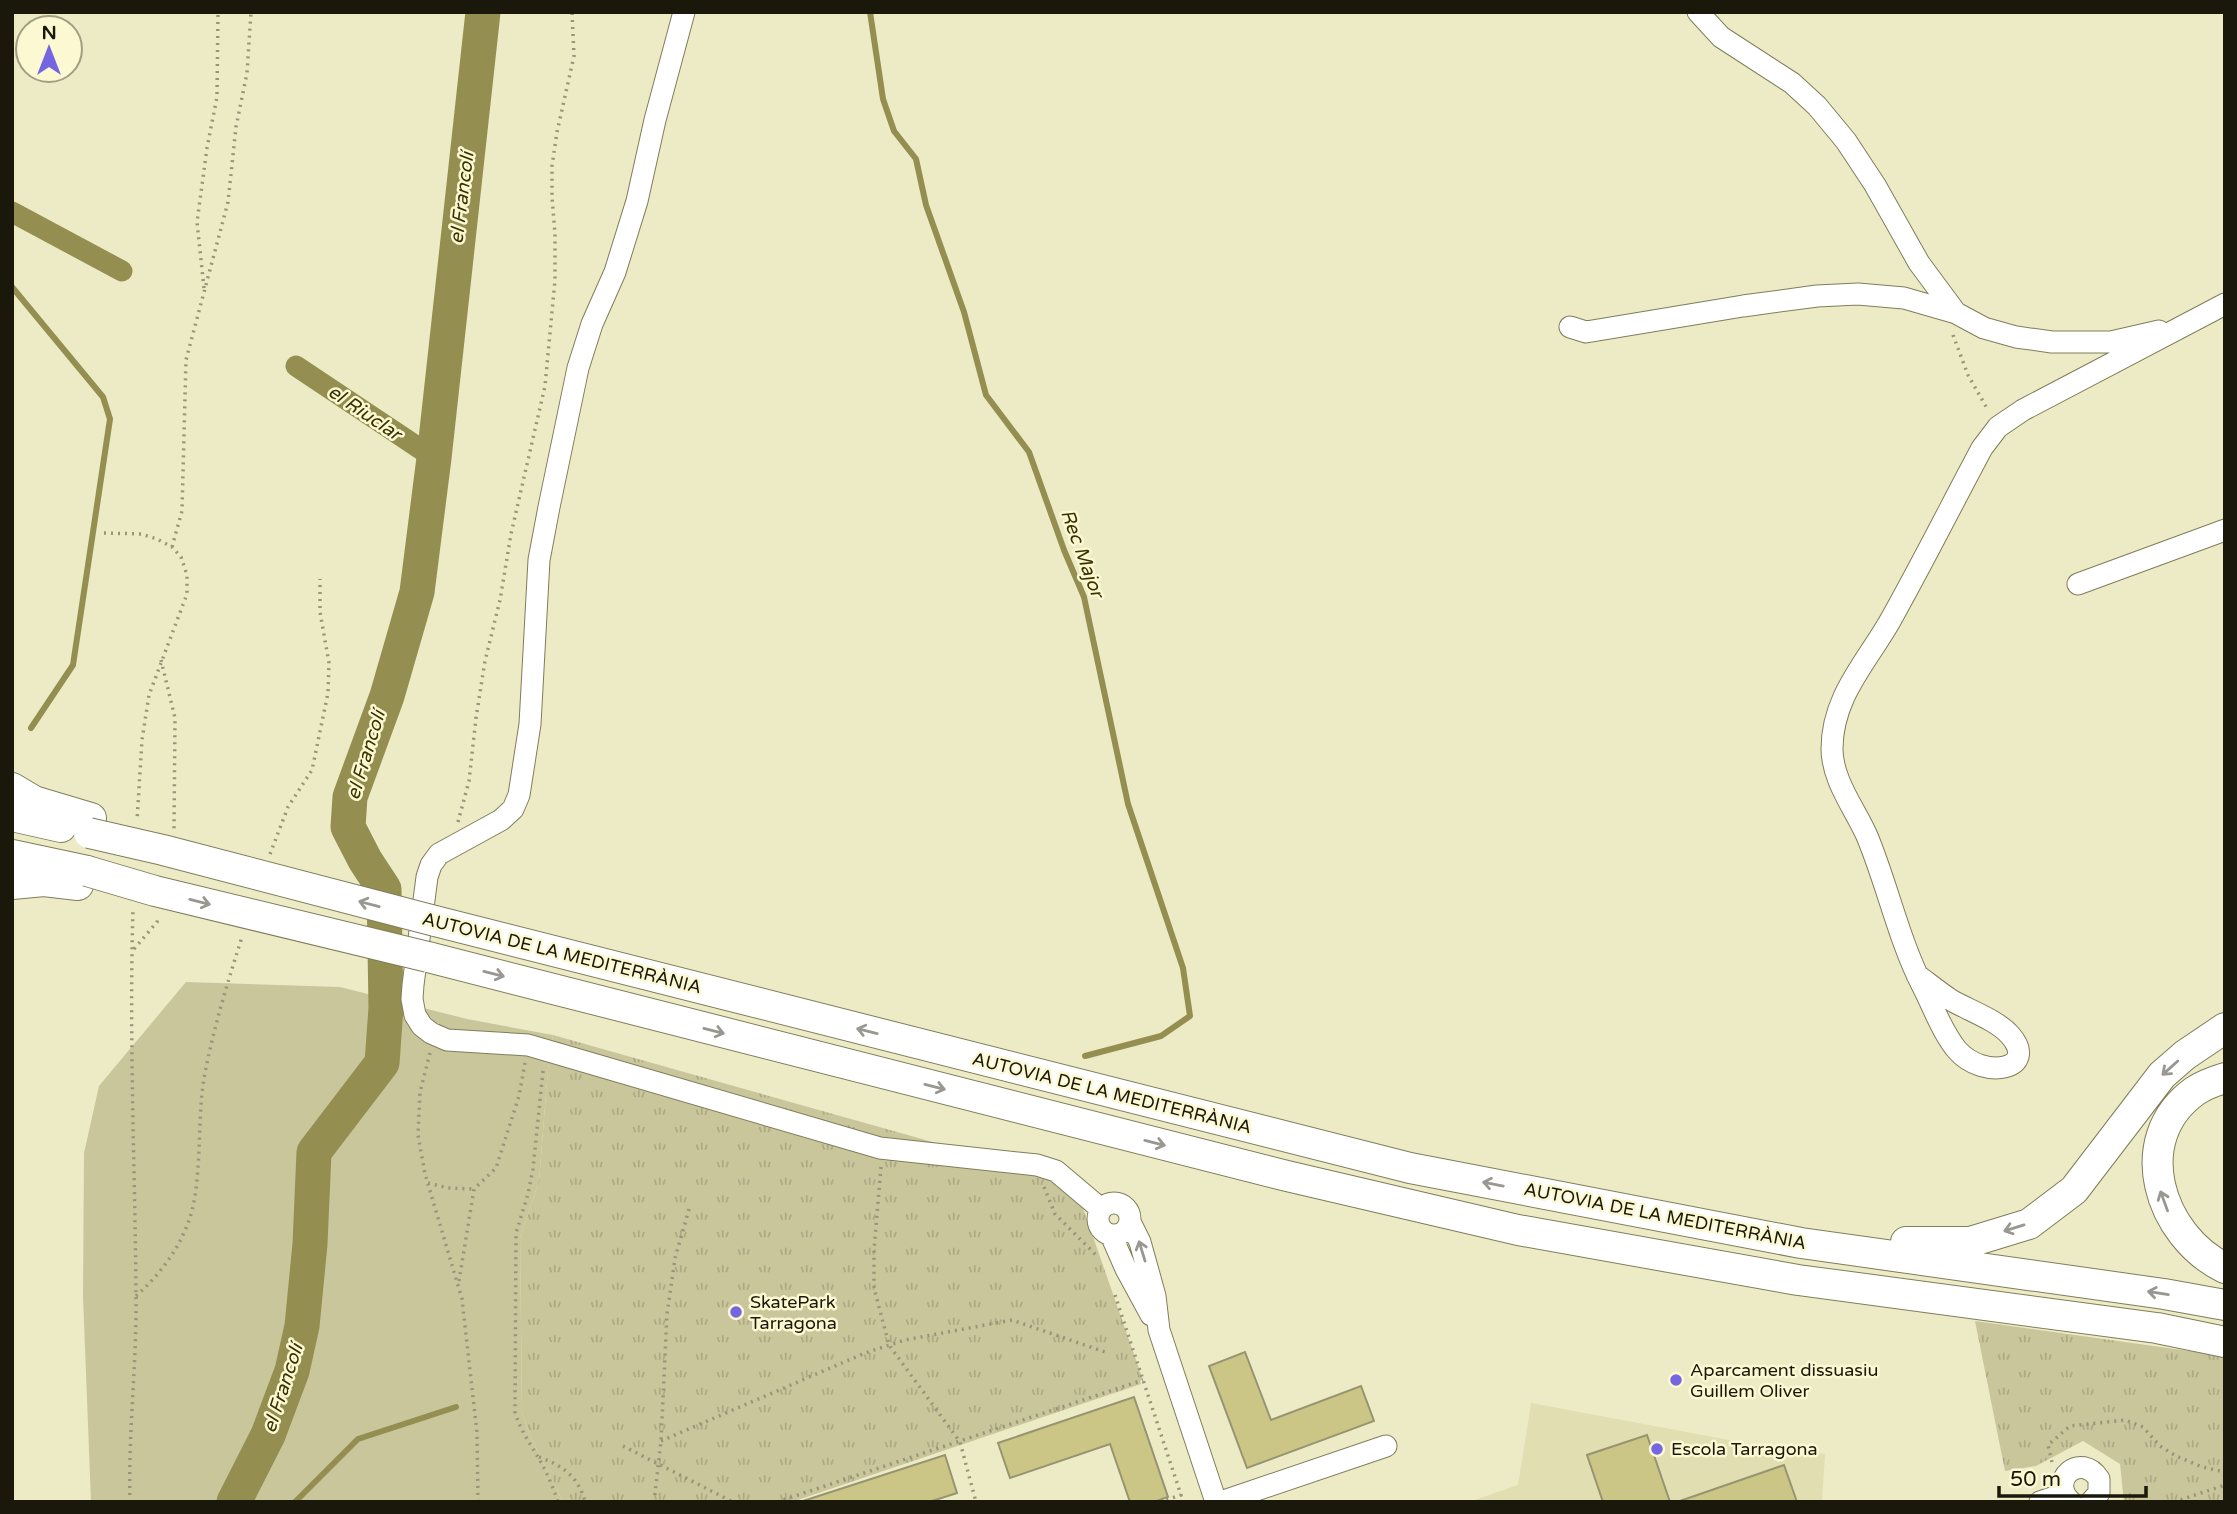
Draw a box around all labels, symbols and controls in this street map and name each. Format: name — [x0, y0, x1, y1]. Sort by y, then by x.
north arrow — [14, 14, 84, 84]
text: N — [41, 22, 57, 44]
water label: el Francolí — [445, 148, 479, 245]
water label: el Riuclar — [324, 380, 407, 447]
water label: Rec Major — [1056, 506, 1109, 603]
water label: el Francolí — [342, 705, 391, 803]
one-way arrow — [188, 896, 211, 909]
one-way arrow — [358, 897, 381, 910]
street label: AUTOVIA DE LA MEDITERRÀNIA — [420, 908, 704, 998]
one-way arrow — [482, 968, 505, 981]
one-way arrow — [856, 1024, 879, 1037]
one-way arrow — [703, 1025, 725, 1038]
street label: AUTOVIA DE LA MEDITERRÀNIA — [970, 1048, 1254, 1138]
one-way arrow — [2162, 1060, 2179, 1077]
one-way arrow — [923, 1081, 946, 1094]
one-way arrow — [1144, 1137, 1166, 1150]
one-way arrow — [1482, 1176, 1505, 1190]
street label: AUTOVIA DE LA MEDITERRÀNIA — [1522, 1178, 1808, 1254]
one-way arrow — [2157, 1190, 2170, 1212]
one-way arrow — [2003, 1223, 2025, 1236]
one-way arrow — [1135, 1241, 1148, 1263]
one-way arrow — [2147, 1286, 2169, 1299]
place label: SkatePark Tarragona — [750, 1291, 837, 1334]
marker: SkatePark Tarragona — [728, 1304, 744, 1320]
water label: el Francolí — [258, 1338, 309, 1435]
place label: Aparcament dissuasiu Guillem Oliver — [1690, 1359, 1878, 1402]
marker: Aparcament dissuasiu Guillem Oliver — [1668, 1372, 1684, 1388]
place label: Escola Tarragona — [1671, 1438, 1818, 1460]
marker: Escola Tarragona — [1649, 1441, 1665, 1457]
scale bar — [1999, 1454, 2146, 1498]
text: 50 m — [2010, 1467, 2061, 1492]

